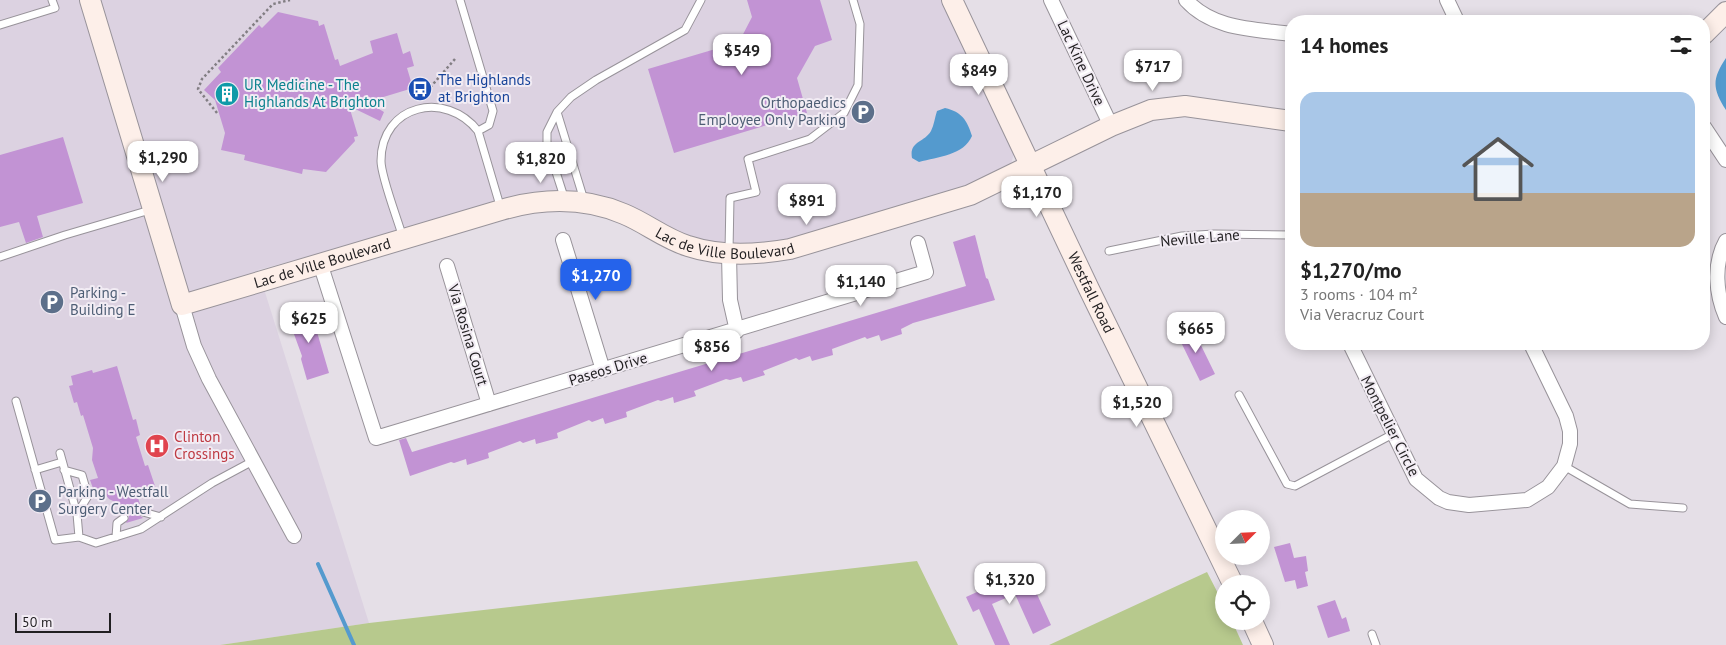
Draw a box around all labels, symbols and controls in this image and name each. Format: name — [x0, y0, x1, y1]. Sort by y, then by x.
street label: Lac Kine Drive — [1053, 17, 1109, 108]
icon: filters — [1667, 31, 1695, 59]
text: 14 homes — [1300, 32, 1388, 59]
pin: $549 — [712, 34, 772, 76]
text: $549 — [724, 40, 760, 60]
pin: $717 — [1123, 49, 1183, 92]
pin: $849 — [949, 54, 1009, 96]
text: $717 — [1135, 56, 1171, 76]
text: $849 — [961, 60, 997, 80]
place label: The Highlands at Brighton — [438, 70, 531, 106]
place label: UR Medicine - The Highlands At Brighton — [244, 75, 385, 111]
bus stop icon: The Highlands at Brighton — [407, 76, 433, 102]
building icon: UR Medicine - The Highlands At Brighton — [214, 81, 240, 107]
place label: Orthopaedics Employee Only Parking — [698, 93, 846, 129]
parking icon: Orthopaedics Employee Only Parking — [850, 99, 876, 125]
icon: home — [1453, 124, 1543, 214]
pin: $1,290 — [122, 140, 204, 183]
pin: $1,820 — [500, 142, 582, 184]
text: $1,290 — [138, 147, 188, 167]
text: $1,820 — [516, 148, 566, 168]
pin: $1,170 — [996, 176, 1078, 218]
text: $1,170 — [1012, 182, 1062, 202]
pin: $891 — [777, 184, 837, 226]
text: $891 — [789, 190, 825, 210]
street label: Lac de Ville Boulevard — [652, 223, 797, 263]
street label: Neville Lane — [1159, 225, 1241, 250]
street label: Lac de Ville Boulevard — [251, 233, 393, 292]
street label: Westfall Road — [1064, 249, 1119, 336]
text: $1,270/mo — [1300, 257, 1402, 284]
pin: $1,270 — [555, 258, 637, 301]
pin: $1,140 — [820, 264, 902, 307]
text: $1,270 — [571, 265, 621, 285]
text: $1,140 — [836, 271, 886, 291]
street label: Via Rosina Court — [444, 281, 493, 388]
place label: Parking - Building E — [70, 283, 136, 319]
text: 3 rooms · 104 m² — [1300, 284, 1418, 304]
parking icon: Parking - Building E — [39, 289, 65, 315]
pin: $625 — [279, 302, 339, 344]
text: Via Veracruz Court — [1300, 304, 1424, 324]
text: $625 — [291, 308, 327, 328]
pin: $665 — [1166, 312, 1226, 354]
text: $665 — [1178, 318, 1214, 338]
pin: $856 — [682, 330, 742, 372]
text: $856 — [694, 336, 730, 356]
street label: Paseos Drive — [566, 348, 649, 389]
street label: Montpelier Circle — [1357, 372, 1424, 479]
pin: $1,520 — [1096, 386, 1178, 428]
text: $1,520 — [1112, 392, 1162, 412]
place label: Clinton Crossings — [174, 427, 235, 463]
hospital icon: Clinton Crossings — [144, 433, 170, 459]
place label: Parking - Westfall Surgery Center — [58, 482, 169, 518]
parking icon: Parking - Westfall Surgery Center — [27, 488, 53, 514]
north arrow — [1215, 510, 1270, 565]
map controls — [1215, 510, 1270, 630]
pin: $1,320 — [969, 562, 1051, 605]
text: $1,320 — [985, 569, 1035, 589]
button: locate — [1215, 575, 1270, 630]
scale bar — [15, 610, 111, 633]
text: 50 m — [22, 613, 52, 631]

